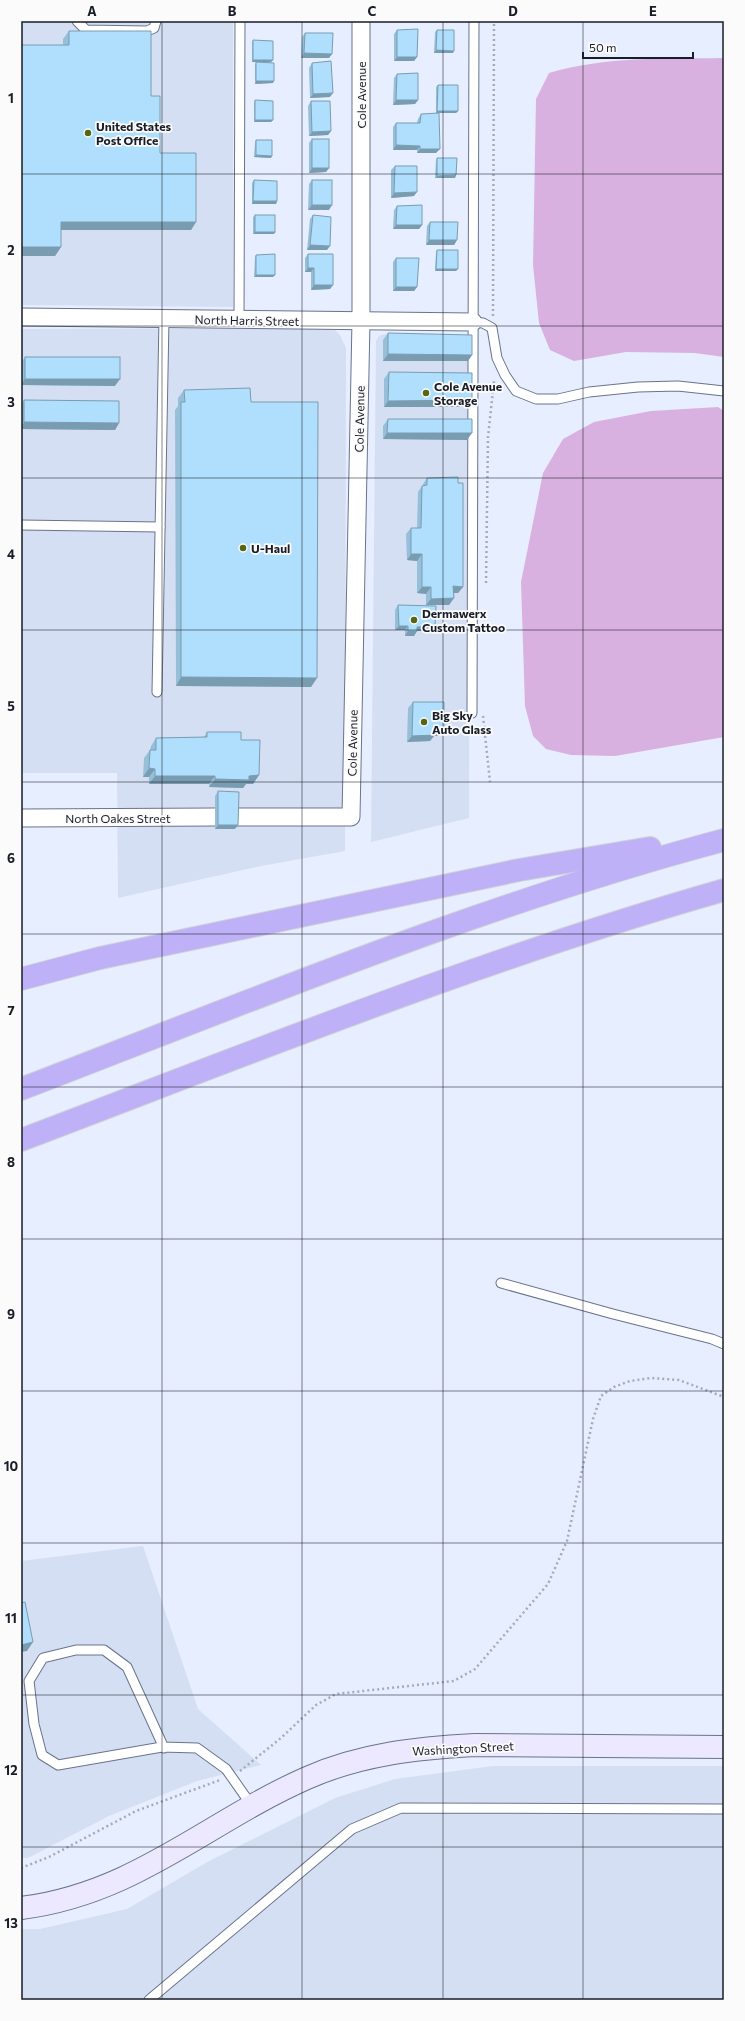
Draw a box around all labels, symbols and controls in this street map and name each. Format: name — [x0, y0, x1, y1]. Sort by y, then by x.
text: A — [87, 3, 97, 19]
text: B — [228, 3, 237, 19]
text: C — [368, 3, 377, 19]
text: D — [508, 3, 518, 19]
text: E — [649, 3, 657, 19]
scale bar — [583, 34, 693, 60]
text: 50 m — [589, 40, 617, 54]
street label: Cole Avenue — [354, 61, 368, 129]
text: 1 — [8, 90, 14, 106]
place label: United States Post Office — [96, 119, 172, 147]
marker: United States Post Office — [83, 128, 93, 138]
text: 2 — [7, 242, 15, 258]
street label: North Harris Street — [195, 312, 300, 328]
place label: Cole Avenue Storage — [434, 379, 502, 407]
street label: Cole Avenue — [351, 385, 367, 453]
marker: Cole Avenue Storage — [421, 388, 431, 398]
text: 3 — [7, 394, 15, 410]
place label: U-Haul — [251, 541, 290, 555]
marker: U-Haul — [238, 543, 248, 553]
text: 4 — [7, 546, 15, 562]
place label: Dermawerx Custom Tattoo — [422, 606, 505, 634]
marker: Dermawerx Custom Tattoo — [409, 615, 419, 625]
text: 5 — [7, 698, 15, 714]
place label: Big Sky Auto Glass — [432, 708, 492, 736]
street label: Cole Avenue — [344, 709, 360, 777]
marker: Big Sky Auto Glass — [419, 717, 429, 727]
street label: North Oakes Street — [65, 811, 171, 825]
text: 6 — [7, 850, 15, 866]
text: 7 — [7, 1002, 15, 1018]
text: 8 — [7, 1154, 15, 1170]
text: 9 — [7, 1306, 15, 1322]
text: 10 — [4, 1458, 19, 1474]
text: 11 — [5, 1610, 17, 1626]
street label: Washington Street — [412, 1738, 514, 1758]
text: 12 — [4, 1762, 18, 1778]
text: 13 — [4, 1915, 18, 1931]

